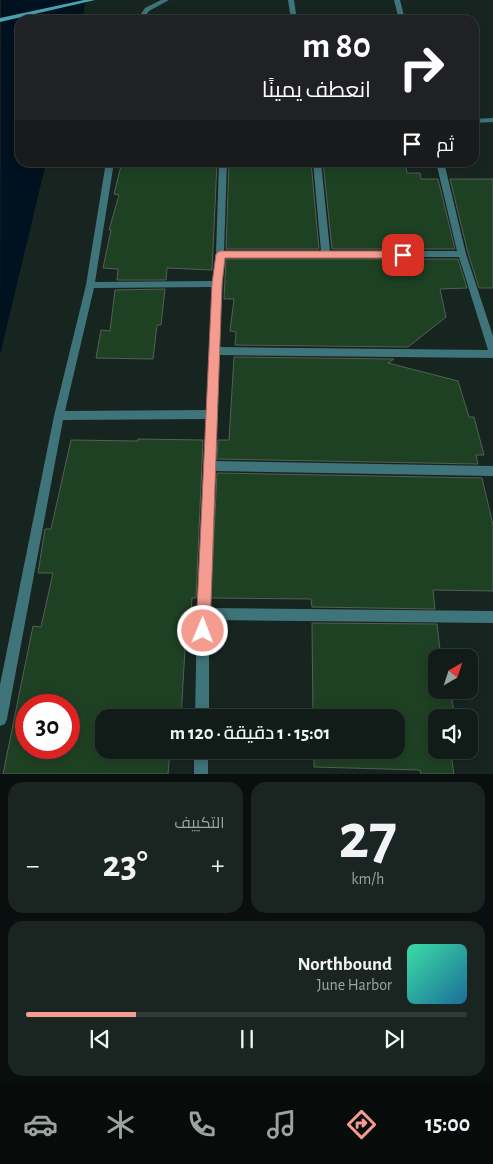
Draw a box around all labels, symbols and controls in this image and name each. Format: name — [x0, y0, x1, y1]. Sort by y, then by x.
text: 80 m — [302, 29, 371, 64]
icon: right — [389, 35, 454, 100]
text: انعطف يمينًا — [262, 79, 371, 101]
icon: arrive — [398, 130, 426, 158]
text: ثم — [436, 136, 454, 155]
pin — [382, 234, 424, 276]
icon: arrive — [389, 241, 417, 269]
position arrow — [176, 604, 228, 656]
north arrow — [428, 649, 478, 699]
map controls — [428, 649, 478, 759]
speed limit sign: 30 — [15, 694, 80, 759]
button: sound — [428, 709, 478, 759]
text: 15:01 · 1 دقيقة · 120 m — [170, 724, 330, 743]
text: 27 — [338, 805, 397, 870]
text: التكييف — [174, 815, 225, 831]
text: 23° — [103, 846, 148, 884]
text: − — [26, 852, 39, 880]
text: + — [211, 852, 224, 880]
text: km/h — [351, 871, 384, 887]
text: Northbound — [297, 955, 392, 974]
text: June Harbor — [317, 977, 392, 993]
icon: previous — [86, 1025, 114, 1053]
icon: pause — [233, 1025, 261, 1053]
icon: next — [380, 1025, 408, 1053]
icon: car — [23, 1107, 58, 1142]
icon: climate — [103, 1107, 138, 1142]
icon: phone — [184, 1107, 219, 1142]
icon: music — [264, 1107, 299, 1142]
icon: directions — [344, 1107, 379, 1142]
text: 15:00 — [425, 1113, 470, 1135]

